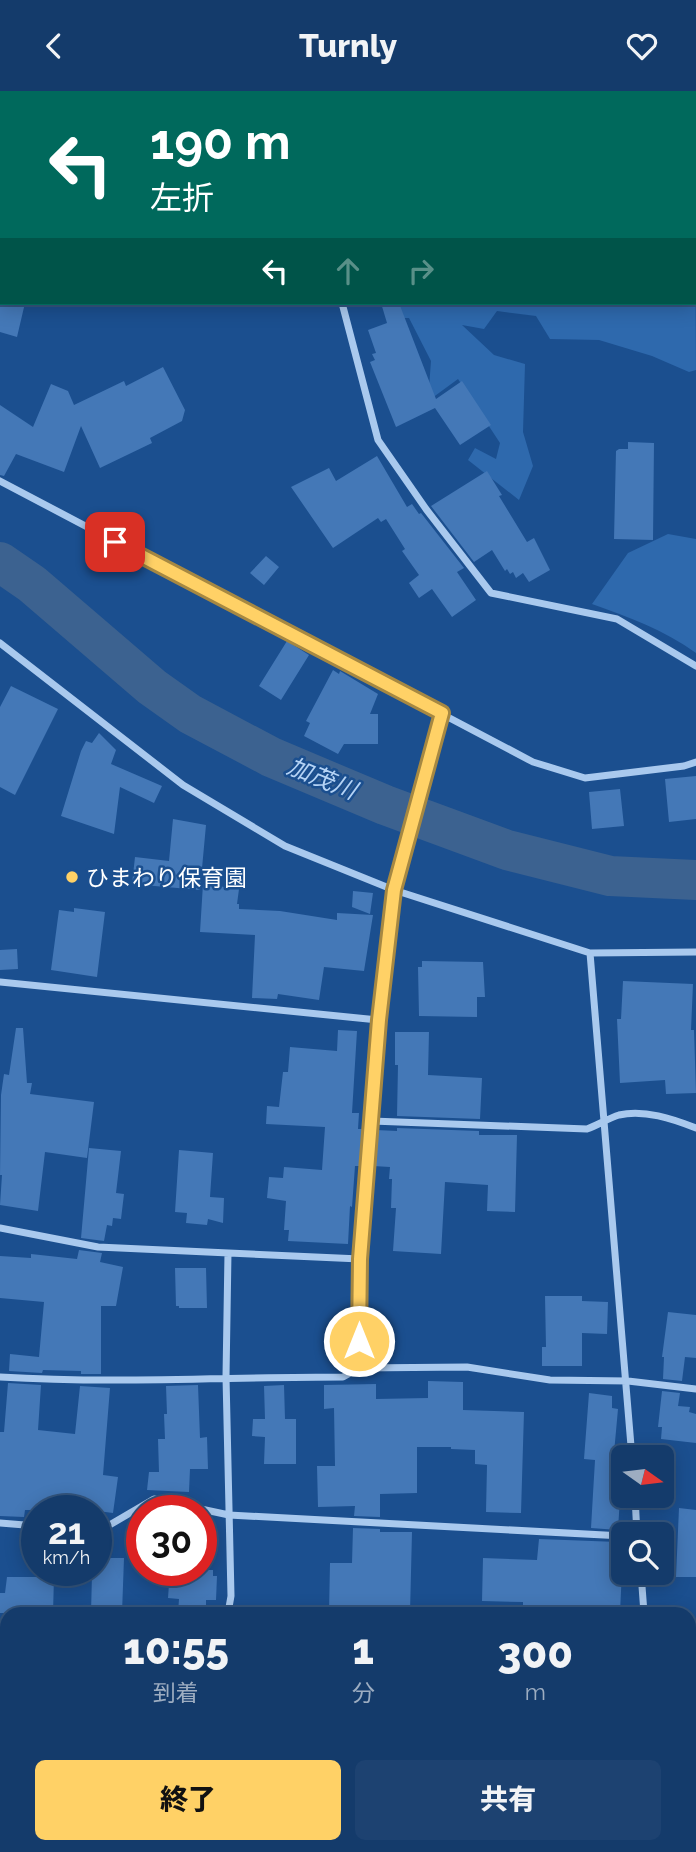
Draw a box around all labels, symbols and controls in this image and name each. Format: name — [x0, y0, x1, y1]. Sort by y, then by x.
icon: back — [35, 27, 73, 65]
text: Turnly — [299, 27, 397, 64]
icon: heart — [623, 27, 661, 65]
text: 190 m — [150, 113, 291, 170]
icon: left — [35, 119, 126, 210]
text: 左折 — [150, 179, 214, 216]
icon: left — [256, 252, 294, 290]
icon: ahead — [329, 252, 367, 290]
icon: right — [402, 252, 440, 290]
pin — [85, 512, 145, 572]
icon: arrive — [96, 523, 134, 561]
water label: 加茂川 — [283, 751, 364, 806]
place label: ひまわり保育園 — [86, 864, 247, 891]
marker: ひまわり保育園 — [64, 869, 80, 885]
position arrow — [322, 1304, 396, 1378]
north arrow — [611, 1445, 674, 1509]
map controls — [611, 1445, 674, 1585]
speed limit sign: 30 — [126, 1495, 217, 1586]
text: 21 — [48, 1511, 85, 1552]
button: search — [611, 1522, 674, 1585]
text: km/h — [43, 1547, 90, 1568]
text: 10:55 — [123, 1625, 229, 1674]
text: 1 — [352, 1625, 374, 1674]
text: 300 — [498, 1629, 573, 1678]
text: m — [525, 1678, 546, 1705]
text: 到着 — [153, 1679, 199, 1706]
text: 分 — [352, 1679, 375, 1706]
button: 終了 — [35, 1760, 341, 1840]
button: 共有 — [355, 1760, 661, 1840]

